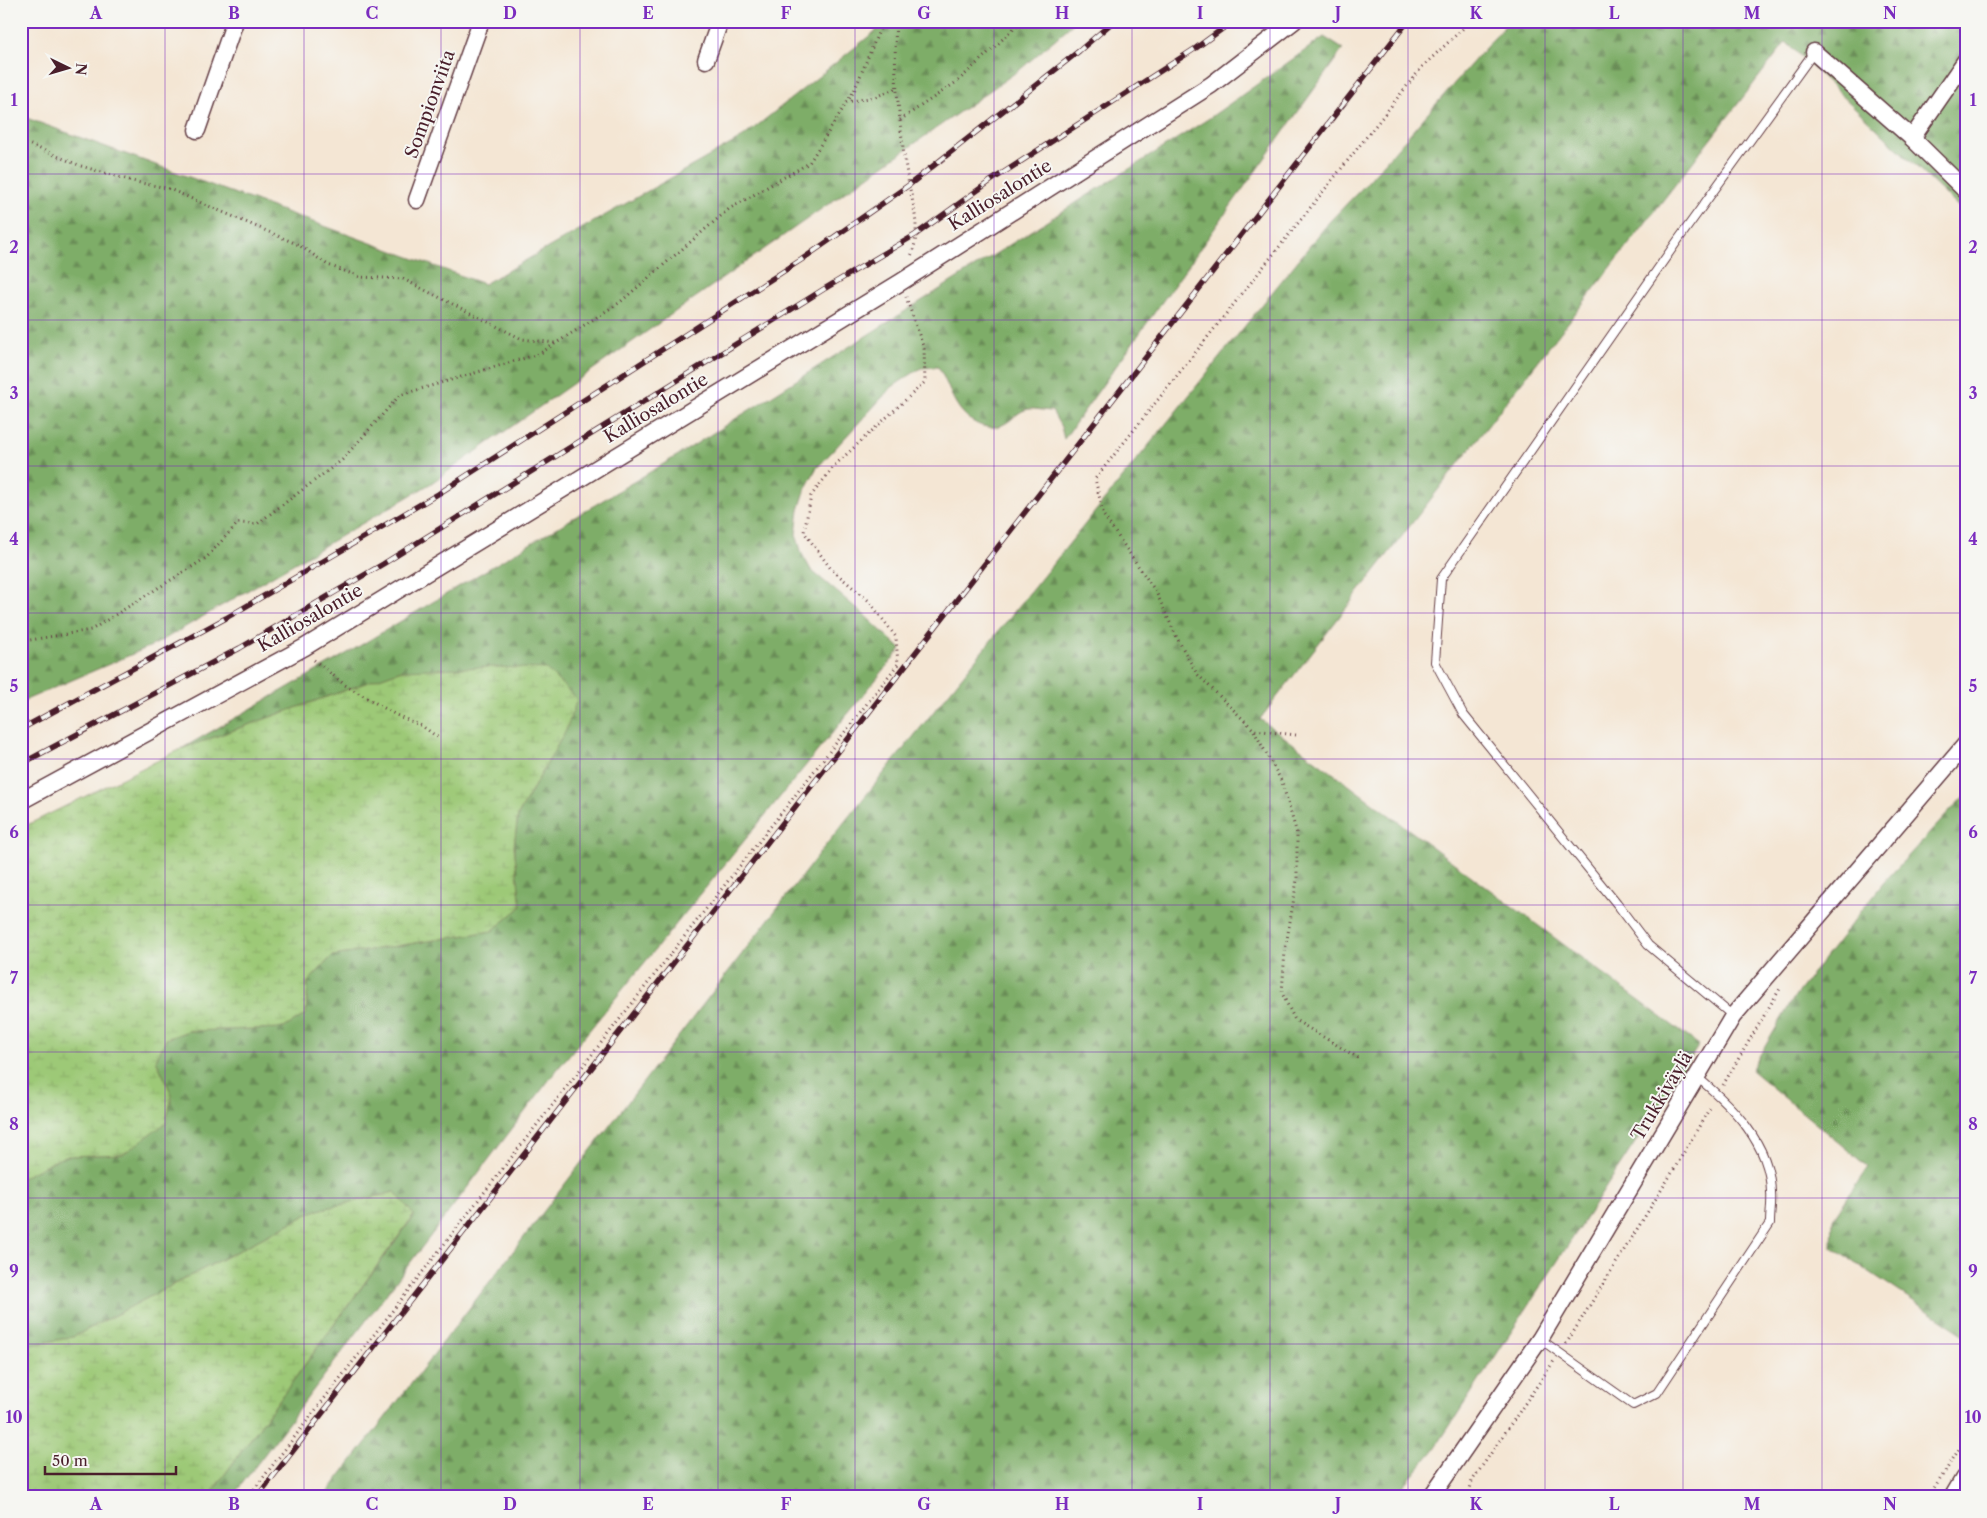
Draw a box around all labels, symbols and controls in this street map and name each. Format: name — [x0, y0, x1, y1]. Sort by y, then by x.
text: A — [89, 3, 103, 23]
text: B — [228, 3, 240, 23]
text: C — [366, 3, 378, 23]
text: D — [503, 3, 517, 23]
text: E — [642, 3, 654, 23]
text: F — [781, 3, 792, 23]
text: G — [917, 3, 931, 23]
text: H — [1055, 3, 1069, 23]
text: I — [1197, 3, 1204, 23]
text: J — [1332, 3, 1341, 23]
text: K — [1470, 3, 1484, 23]
text: L — [1608, 3, 1620, 23]
text: M — [1744, 3, 1761, 23]
text: N — [1883, 3, 1897, 23]
north arrow — [42, 42, 92, 92]
street label: Sompionviita — [400, 46, 460, 161]
text: N — [71, 62, 90, 76]
text: 1 — [10, 90, 18, 110]
text: 1 — [1969, 90, 1977, 110]
street label: Kalliosalontie — [944, 155, 1056, 235]
text: 2 — [9, 237, 19, 257]
text: 2 — [1968, 237, 1978, 257]
street label: Kalliosalontie — [600, 368, 712, 448]
text: 3 — [9, 383, 19, 403]
text: 3 — [1968, 383, 1978, 403]
text: 4 — [9, 529, 19, 549]
text: 4 — [1968, 529, 1978, 549]
street label: Kalliosalontie — [254, 579, 366, 657]
text: 5 — [10, 676, 19, 696]
text: 5 — [1969, 676, 1978, 696]
text: 6 — [9, 822, 19, 842]
text: 6 — [1968, 822, 1978, 842]
text: 7 — [10, 968, 19, 988]
text: 7 — [1969, 968, 1978, 988]
street label: Trukkiväylä — [1627, 1047, 1697, 1145]
text: 8 — [9, 1114, 19, 1134]
text: 8 — [1968, 1114, 1978, 1134]
text: 9 — [9, 1261, 19, 1281]
text: 9 — [1968, 1261, 1978, 1281]
text: 10 — [5, 1407, 23, 1427]
text: 10 — [1964, 1407, 1982, 1427]
scale bar — [45, 1443, 176, 1475]
text: 50 m — [52, 1451, 88, 1470]
text: A — [89, 1494, 103, 1514]
text: B — [228, 1494, 240, 1514]
text: C — [366, 1494, 378, 1514]
text: D — [503, 1494, 517, 1514]
text: E — [642, 1494, 654, 1514]
text: F — [781, 1494, 792, 1514]
text: G — [917, 1494, 931, 1514]
text: H — [1055, 1494, 1069, 1514]
text: I — [1197, 1494, 1204, 1514]
text: J — [1332, 1494, 1341, 1514]
text: K — [1470, 1494, 1484, 1514]
text: L — [1608, 1494, 1620, 1514]
text: M — [1744, 1494, 1761, 1514]
text: N — [1883, 1494, 1897, 1514]

